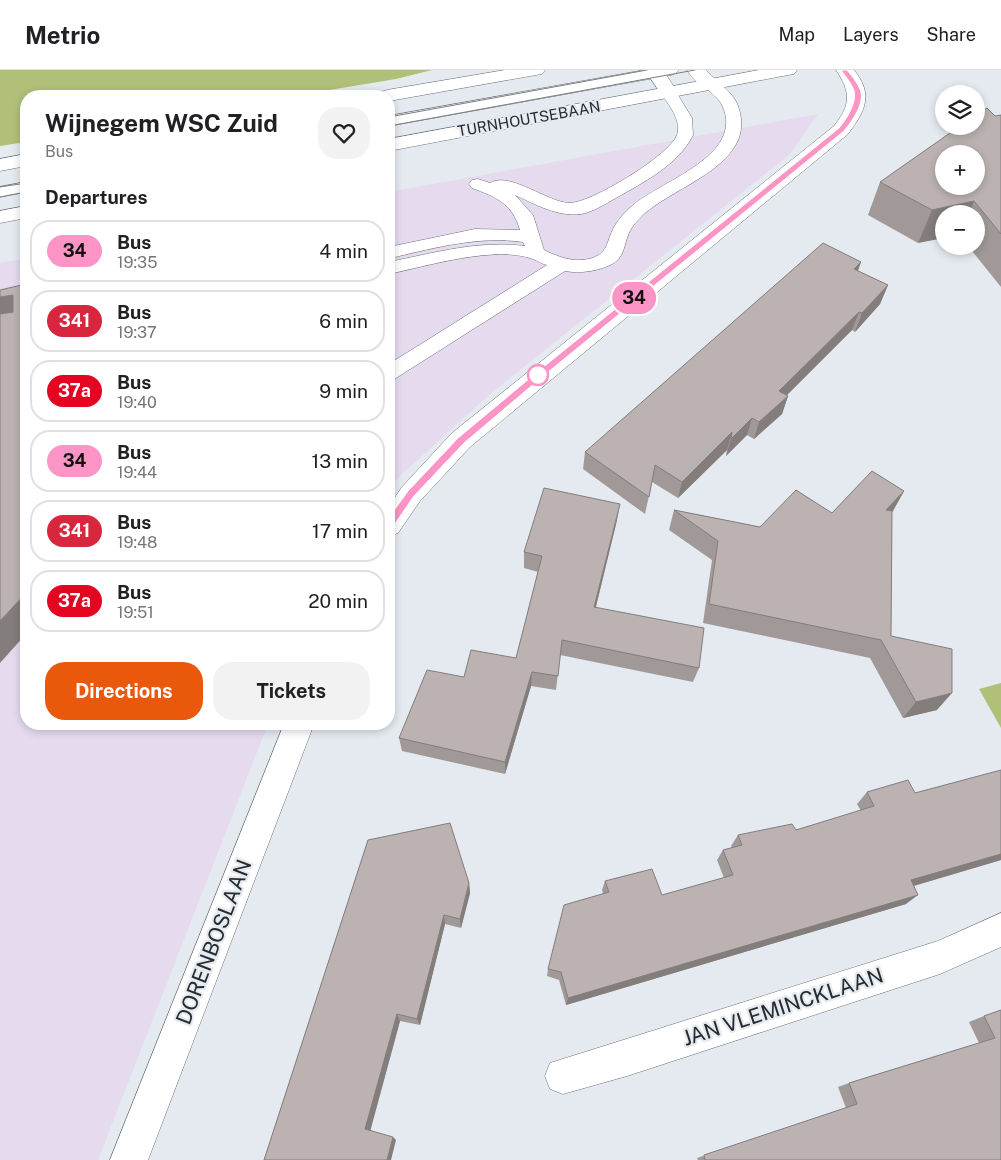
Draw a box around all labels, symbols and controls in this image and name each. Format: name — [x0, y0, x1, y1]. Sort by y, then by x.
text: Metrio — [25, 21, 100, 49]
text: Map — [779, 24, 815, 45]
text: Layers — [843, 24, 899, 45]
text: Share — [927, 24, 976, 45]
map controls — [935, 85, 985, 255]
button: layers — [935, 85, 985, 135]
street label: TURNHOUTSEBAAN — [456, 98, 602, 139]
button: heart — [318, 107, 370, 159]
text: Wijnegem WSC Zuid — [45, 109, 278, 137]
text: Bus — [45, 142, 73, 161]
button: + — [935, 145, 985, 195]
text: Departures — [45, 186, 148, 208]
button: − — [935, 205, 985, 255]
text: Bus — [117, 231, 151, 253]
text: 34 — [63, 240, 86, 261]
text: 4 min — [319, 240, 368, 262]
text: 19:35 — [117, 253, 157, 272]
line badge: 34 — [612, 282, 656, 314]
text: 34 — [622, 287, 646, 308]
text: Bus — [117, 301, 151, 323]
text: 341 — [59, 310, 90, 331]
text: 6 min — [319, 310, 368, 332]
text: 19:37 — [117, 323, 157, 342]
unlabelled marker — [527, 364, 549, 386]
text: Bus — [117, 371, 151, 393]
text: 37a — [58, 380, 91, 401]
text: 9 min — [319, 380, 368, 402]
text: 19:40 — [117, 393, 157, 412]
text: Bus — [117, 441, 151, 463]
text: 34 — [63, 450, 86, 471]
text: 13 min — [311, 450, 368, 472]
text: 19:44 — [117, 463, 157, 482]
text: Bus — [117, 511, 151, 533]
text: 341 — [59, 520, 90, 541]
text: 17 min — [312, 520, 368, 542]
text: 19:48 — [117, 533, 157, 552]
text: Bus — [117, 581, 151, 603]
text: 37a — [58, 590, 91, 611]
text: 20 min — [308, 590, 368, 612]
text: 19:51 — [117, 603, 154, 622]
button: Directions — [45, 662, 203, 720]
button: Tickets — [213, 662, 370, 720]
street label: DORENBOSLAAN — [171, 856, 257, 1028]
street label: JAN VLEMINCKLAAN — [679, 962, 886, 1051]

